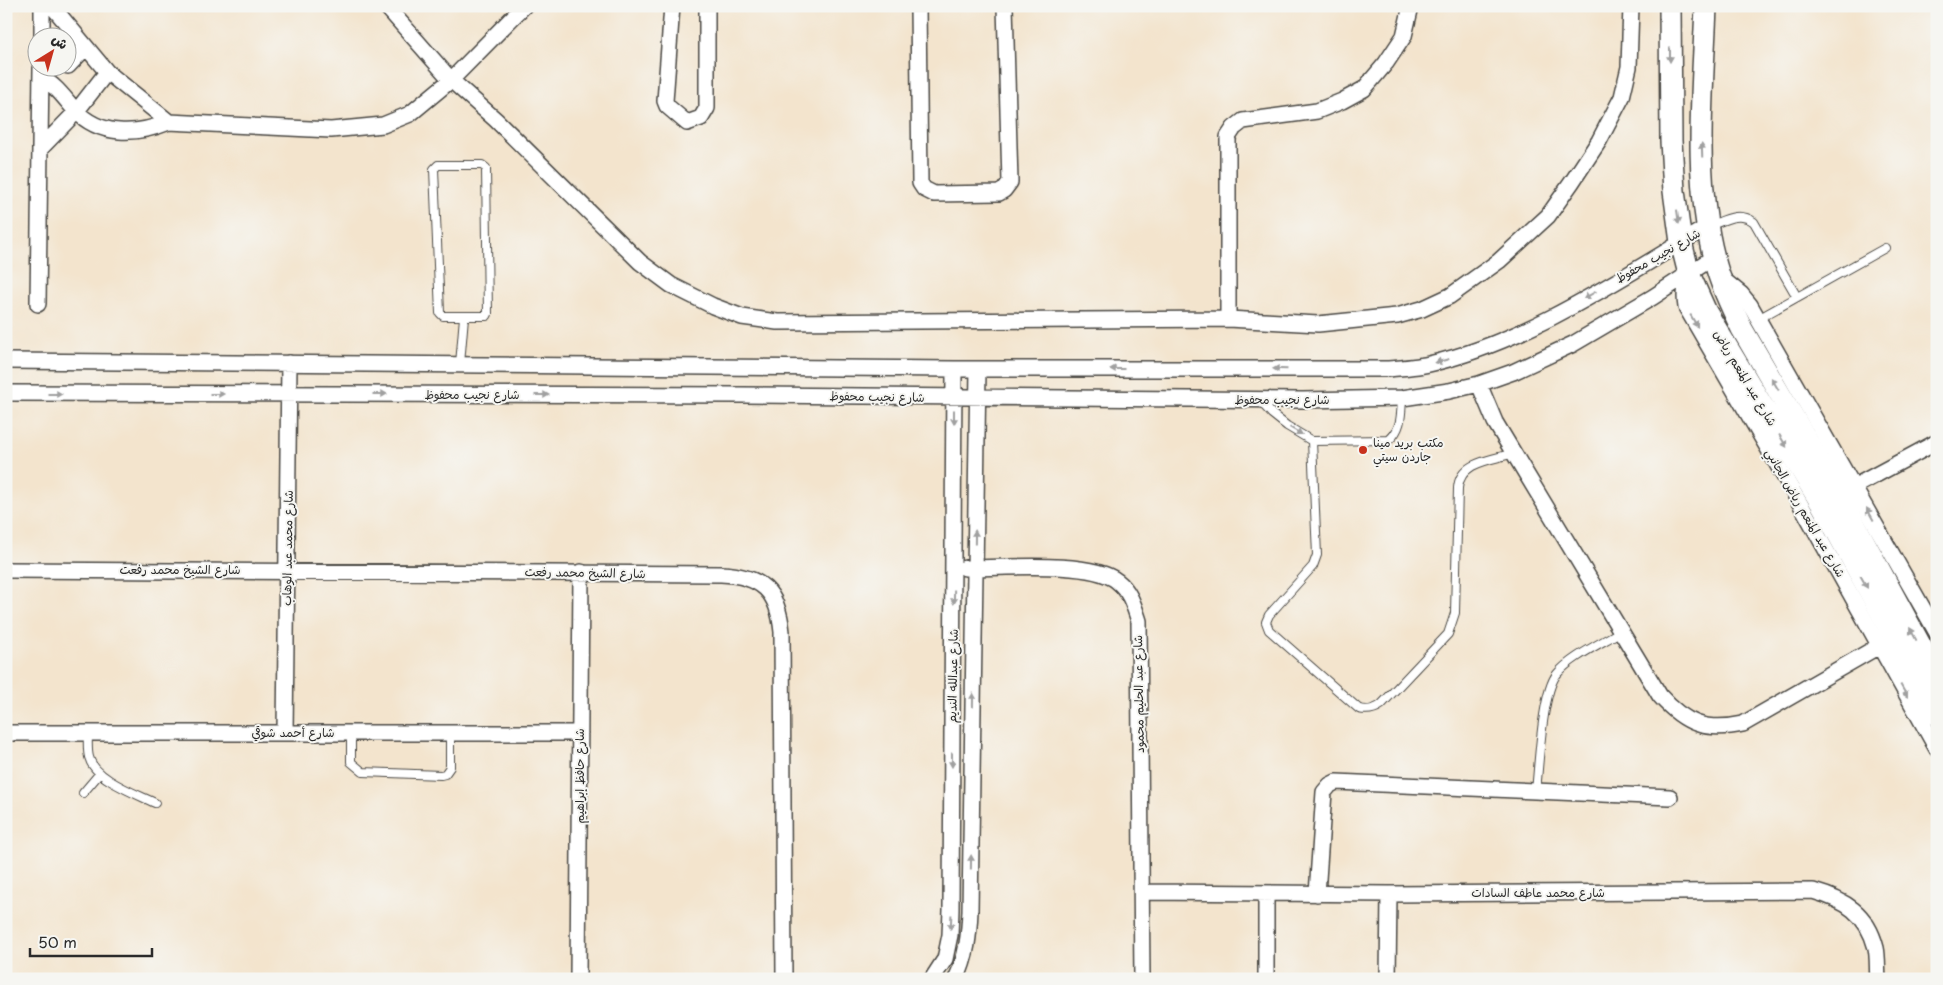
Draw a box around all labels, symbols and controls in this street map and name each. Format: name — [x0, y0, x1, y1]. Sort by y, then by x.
north arrow — [28, 28, 78, 78]
text: ش — [48, 28, 73, 54]
one-way arrow — [1666, 47, 1674, 63]
one-way arrow — [1698, 141, 1706, 157]
one-way arrow — [1674, 209, 1682, 225]
street label: شارع نجيب محفوظ — [1612, 224, 1704, 288]
one-way arrow — [1583, 291, 1596, 300]
one-way arrow — [1690, 314, 1698, 329]
street label: شارع عبد المنعم رياض — [1709, 326, 1782, 430]
one-way arrow — [1434, 357, 1449, 365]
one-way arrow — [1109, 365, 1125, 373]
one-way arrow — [1272, 365, 1288, 373]
one-way arrow — [1770, 378, 1779, 391]
street label: شارع نجيب محفوظ — [424, 385, 520, 404]
street label: شارع نجيب محفوظ — [829, 386, 925, 407]
one-way arrow — [47, 390, 63, 398]
one-way arrow — [210, 390, 226, 398]
one-way arrow — [372, 390, 388, 398]
street label: شارع نجيب محفوظ — [1234, 390, 1330, 409]
one-way arrow — [535, 391, 551, 399]
one-way arrow — [950, 410, 958, 426]
one-way arrow — [1289, 427, 1303, 436]
place label: مكتب بريد مينا جاردن سيتي — [1373, 433, 1443, 468]
one-way arrow — [1779, 435, 1788, 448]
marker: مكتب بريد مينا جاردن سيتي — [1357, 444, 1369, 456]
street label: شارع عبد المنعم رياض الجانبي — [1759, 445, 1850, 582]
street label: شارع محمد عبد الوهاب — [277, 490, 298, 606]
one-way arrow — [1866, 506, 1874, 521]
one-way arrow — [971, 529, 979, 545]
street label: شارع الشيخ محمد رفعت — [119, 560, 241, 579]
street label: شارع الشيخ محمد رفعت — [524, 562, 646, 583]
one-way arrow — [1860, 575, 1868, 589]
one-way arrow — [949, 590, 957, 606]
one-way arrow — [1908, 627, 1917, 640]
street label: شارع عبدالله النديم — [942, 629, 963, 723]
street label: شارع عبد الحليم محمود — [1128, 635, 1149, 753]
one-way arrow — [1900, 684, 1908, 698]
one-way arrow — [969, 692, 977, 708]
street label: شارع أحمد شوقي — [252, 723, 334, 742]
street label: شارع حافظ إبراهيم — [570, 729, 589, 823]
one-way arrow — [948, 752, 956, 768]
one-way arrow — [967, 854, 975, 870]
street label: شارع محمد عاطف السادات — [1471, 883, 1605, 902]
one-way arrow — [946, 915, 954, 931]
scale bar — [30, 925, 152, 957]
text: 50 m — [38, 930, 77, 953]

